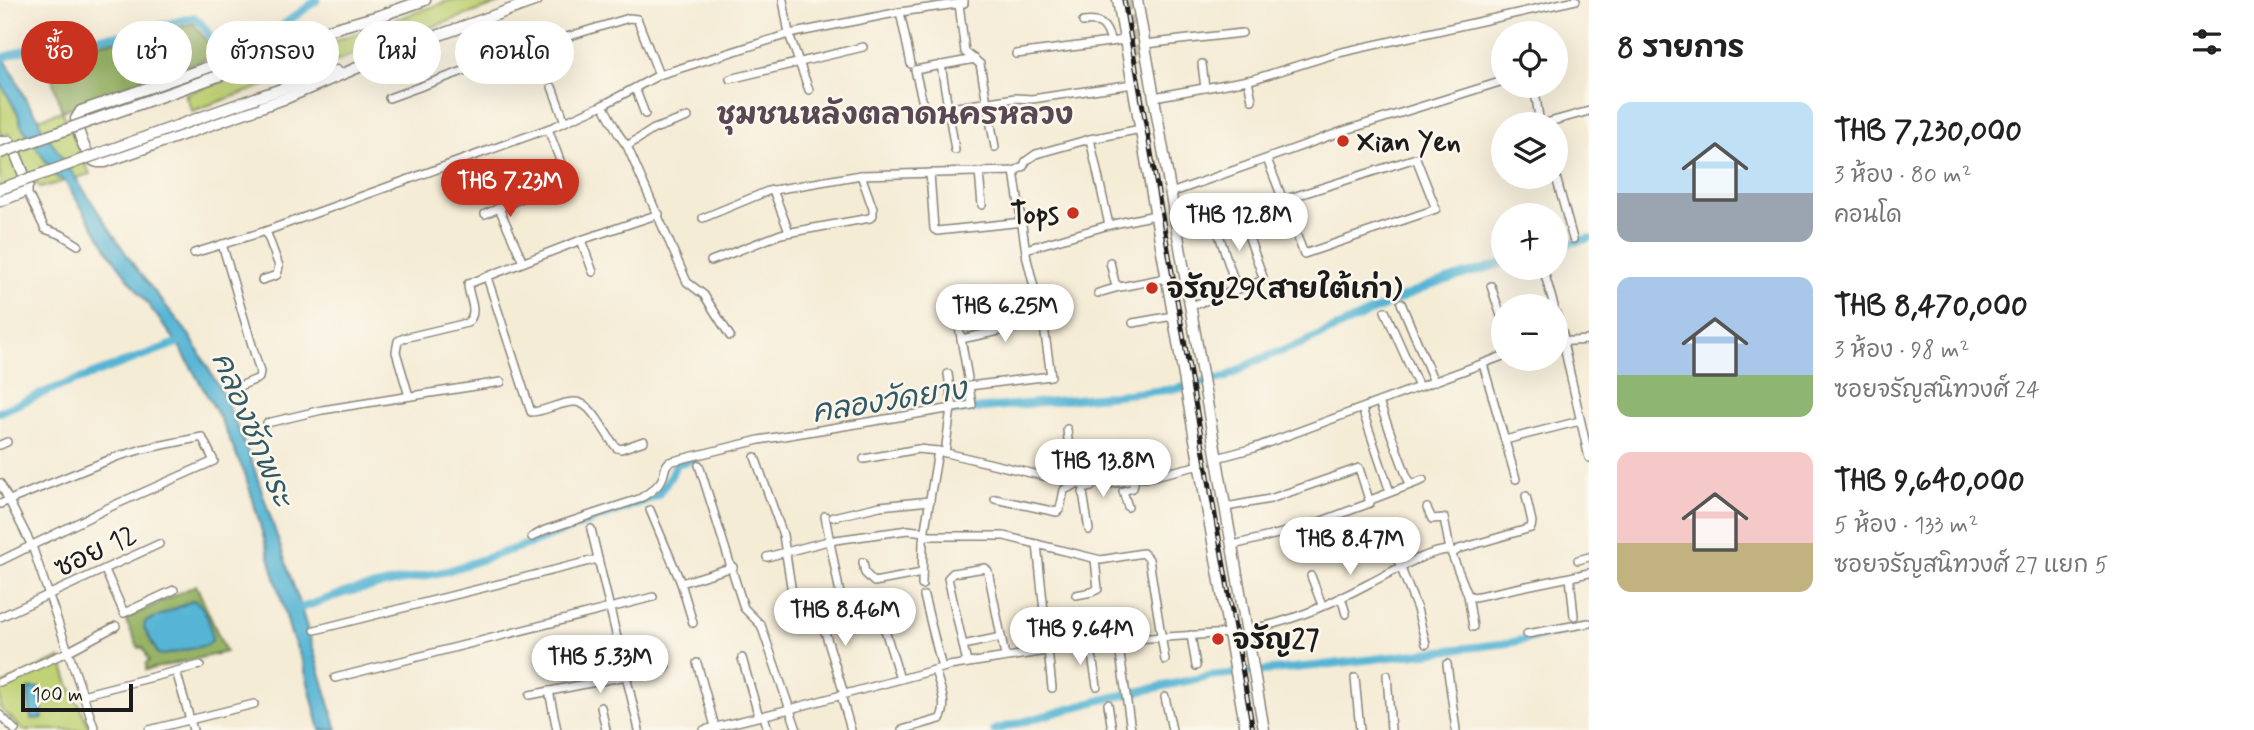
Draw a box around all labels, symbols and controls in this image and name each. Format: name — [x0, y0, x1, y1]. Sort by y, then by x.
chip: ซื้อ — [21, 21, 98, 84]
chip: เช่า — [112, 21, 192, 84]
chip: ตัวกรอง — [206, 21, 339, 84]
chip: ใหม่ — [353, 21, 441, 84]
chip: คอนโด — [455, 21, 574, 84]
map controls — [1491, 21, 1568, 371]
button: locate — [1491, 21, 1568, 98]
icon: filters — [2188, 23, 2226, 61]
text: 8 รายการ — [1617, 29, 1744, 68]
district label: ชุมชนหลังตลาดนครหลวง — [716, 96, 1074, 135]
button: layers — [1491, 112, 1568, 189]
text: THB 7,230,000 — [1834, 112, 2022, 151]
place label: Xian Yen — [1357, 125, 1461, 162]
icon: home — [1673, 130, 1757, 214]
marker: Xian Yen — [1335, 133, 1351, 149]
pin: THB 7.23M — [430, 160, 590, 219]
text: 3 ห้อง · 80 m² — [1834, 161, 1972, 191]
text: THB 7.23M — [457, 167, 563, 197]
pin: THB 12.8M — [1159, 194, 1319, 253]
place label: Tops — [1010, 197, 1059, 234]
text: THB 12.8M — [1186, 201, 1292, 231]
text: คอนโด — [1834, 201, 1902, 231]
button: + — [1491, 203, 1568, 280]
marker: Tops — [1065, 205, 1081, 221]
place label: จรัญ29(สายใต้เก่า) — [1166, 270, 1402, 309]
marker: จรัญ29(สายใต้เก่า) — [1144, 280, 1160, 296]
pin: THB 6.25M — [925, 284, 1085, 344]
text: THB 8,470,000 — [1834, 287, 2028, 326]
text: THB 6.25M — [952, 292, 1058, 322]
button: − — [1491, 294, 1568, 371]
icon: home — [1673, 305, 1757, 389]
text: 3 ห้อง · 98 m² — [1834, 336, 1969, 366]
water label: คลองชักพระ — [202, 346, 303, 515]
water label: คลองวัดยาง — [809, 370, 972, 433]
text: ซอยจรัญสนิทวงศ์ 24 — [1834, 376, 2040, 406]
pin: THB 13.8M — [1023, 440, 1183, 499]
text: THB 13.8M — [1051, 447, 1155, 477]
text: THB 9,640,000 — [1834, 462, 2025, 501]
icon: home — [1673, 480, 1757, 564]
text: 5 ห้อง · 133 m² — [1834, 511, 1978, 541]
street label: ซอย 12 — [49, 517, 143, 587]
pin: THB 8.47M — [1270, 518, 1430, 577]
text: THB 8.47M — [1296, 525, 1404, 555]
text: ซอยจรัญสนิทวงศ์ 27 แยก 5 — [1834, 551, 2108, 581]
pin: THB 8.46M — [765, 588, 925, 648]
text: THB 8.46M — [790, 596, 900, 626]
pin: THB 9.64M — [1000, 608, 1160, 667]
text: THB 9.64M — [1026, 615, 1134, 645]
place label: จรัญ27 — [1232, 623, 1319, 660]
marker: จรัญ27 — [1210, 631, 1226, 647]
pin: THB 5.33M — [520, 636, 680, 695]
text: THB 5.33M — [548, 643, 652, 673]
scale bar — [21, 681, 133, 713]
text: 100 m — [32, 683, 83, 708]

